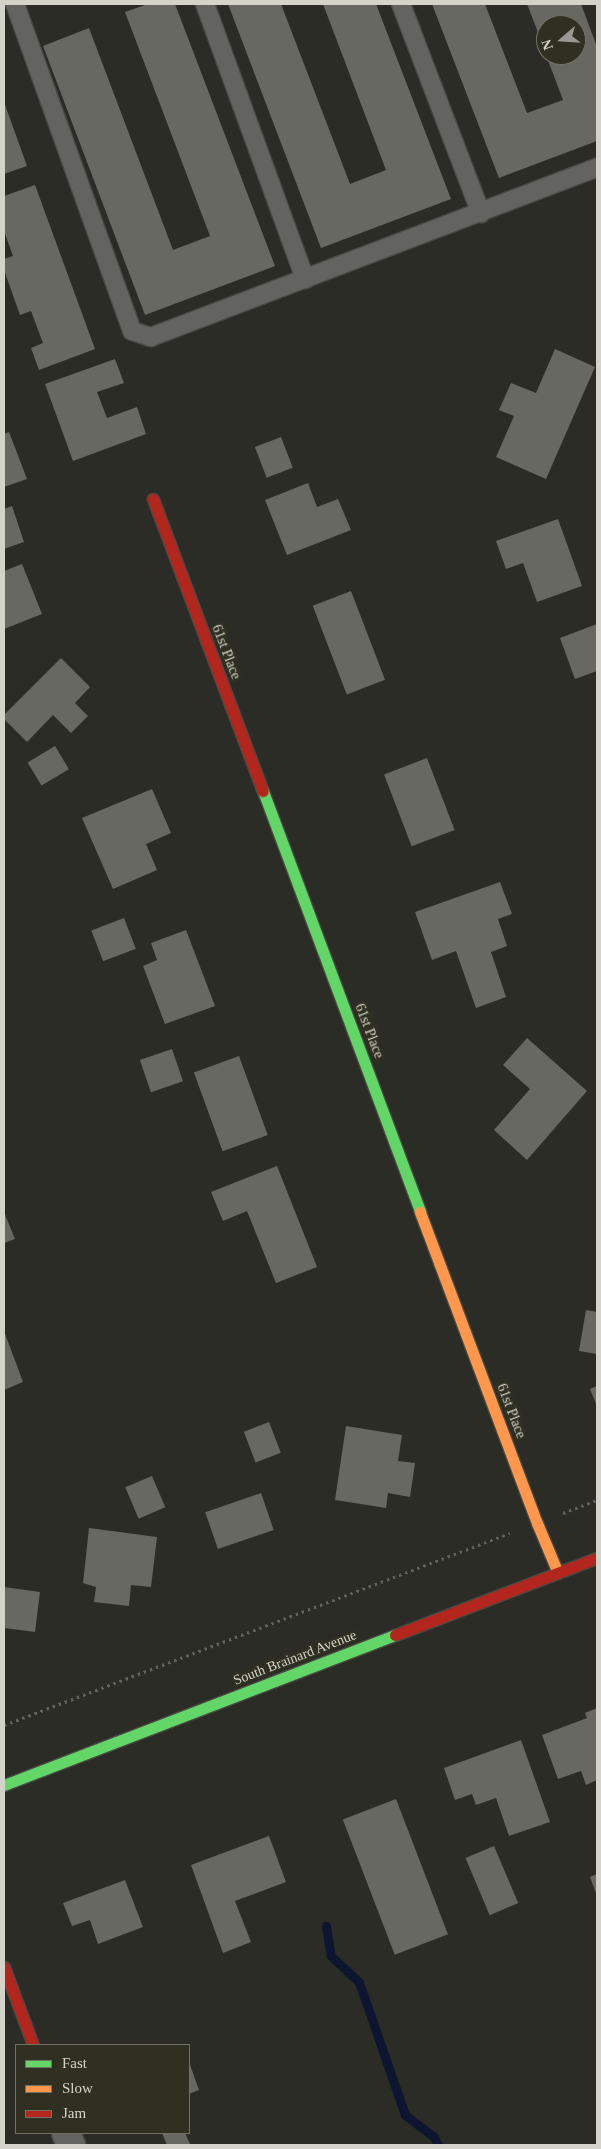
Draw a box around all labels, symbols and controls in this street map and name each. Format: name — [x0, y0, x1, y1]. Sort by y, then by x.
north arrow — [536, 15, 586, 65]
text: N — [539, 37, 556, 52]
street label: 61st Place — [208, 622, 244, 682]
street label: 61st Place — [351, 1001, 387, 1061]
street label: 61st Place — [493, 1381, 529, 1441]
street label: South Brainard Avenue — [231, 1627, 359, 1689]
legend — [15, 2044, 190, 2134]
text: Fast — [62, 2055, 87, 2071]
text: Slow — [62, 2080, 93, 2096]
text: Jam — [62, 2105, 86, 2121]

